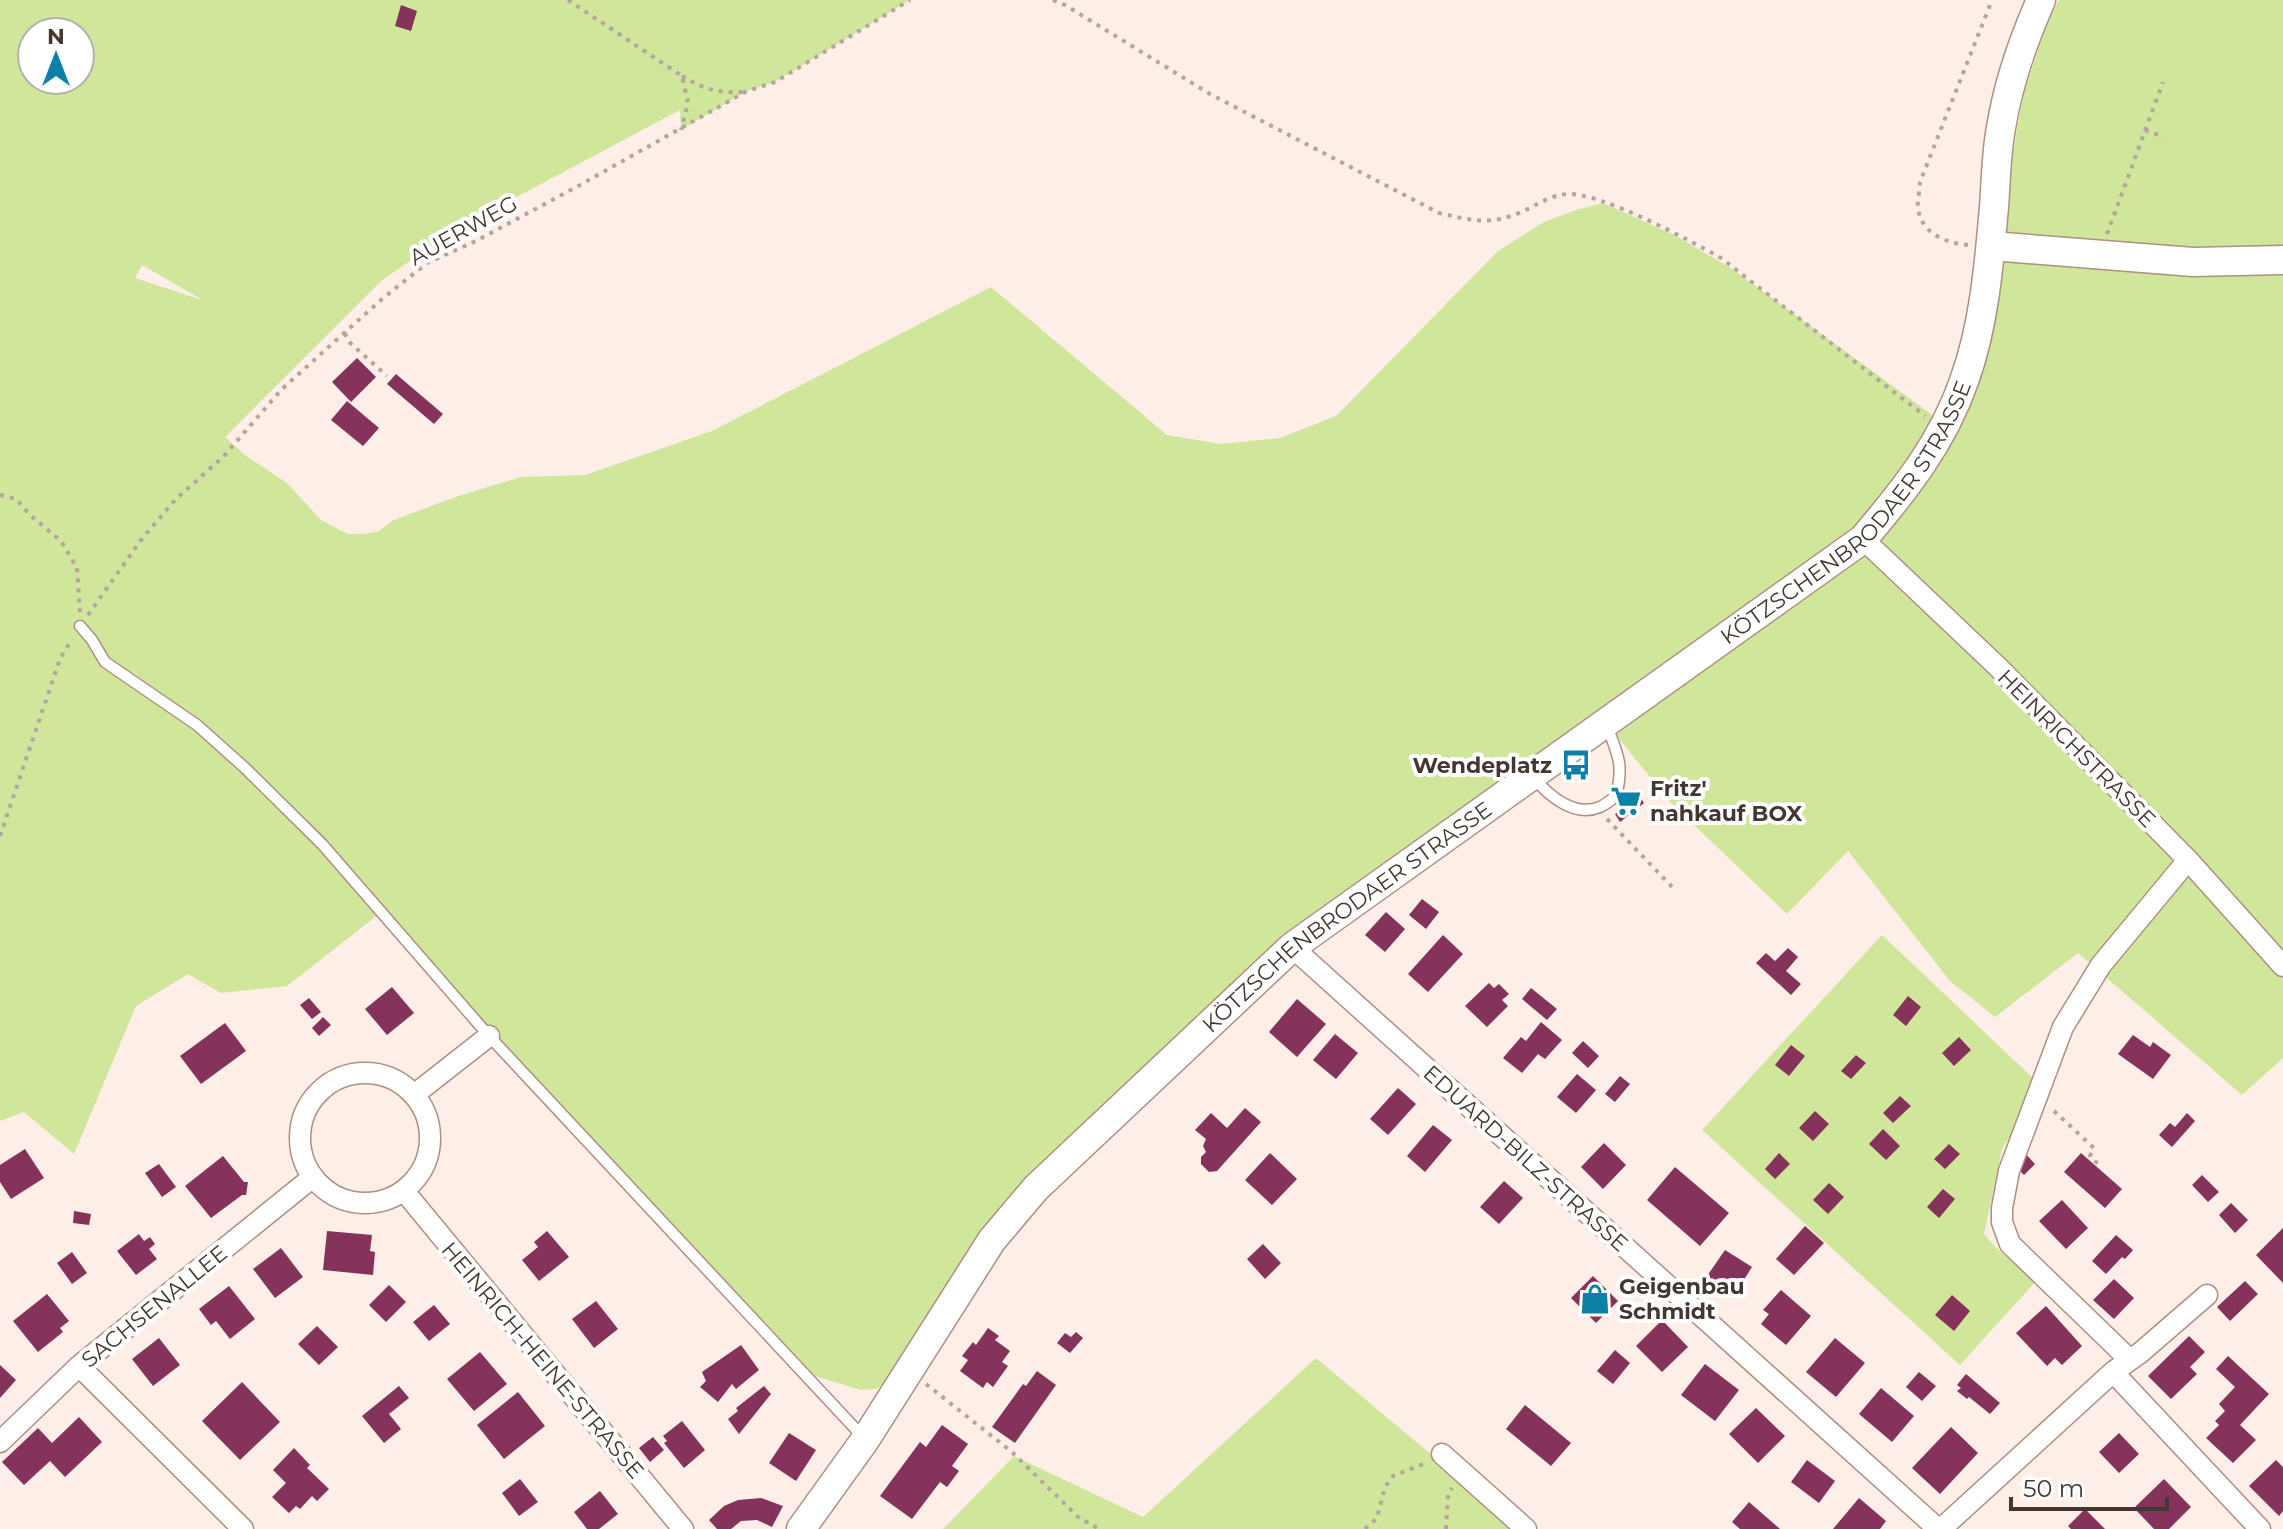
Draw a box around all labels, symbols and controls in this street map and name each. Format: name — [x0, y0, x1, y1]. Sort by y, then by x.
north arrow — [16, 16, 96, 96]
text: N — [47, 23, 65, 50]
street label: AUERWEG — [405, 190, 522, 271]
street label: KÖTZSCHENBRODAER STRASSE — [1715, 377, 1977, 650]
street label: HEINRICHSTRASSE — [1992, 664, 2161, 833]
bus stop icon: Wendeplatz — [1559, 748, 1593, 782]
place label: Wendeplatz — [1412, 752, 1552, 779]
place label: Fritz' nahkauf BOX — [1650, 775, 1802, 827]
supermarket icon: Fritz' nahkauf BOX — [1609, 784, 1643, 818]
street label: KÖTZSCHENBRODAER STRASSE — [1197, 796, 1497, 1038]
street label: EDUARD-BILZ-STRASSE — [1418, 1059, 1634, 1257]
street label: HEINRICH-HEINE-STRASSE — [436, 1237, 650, 1484]
street label: SACHSENALLEE — [76, 1239, 233, 1373]
place label: Geigenbau Schmidt — [1619, 1273, 1745, 1325]
shop icon: Geigenbau Schmidt — [1578, 1282, 1612, 1316]
scale bar — [2011, 1461, 2167, 1511]
text: 50 m — [2023, 1474, 2084, 1503]

